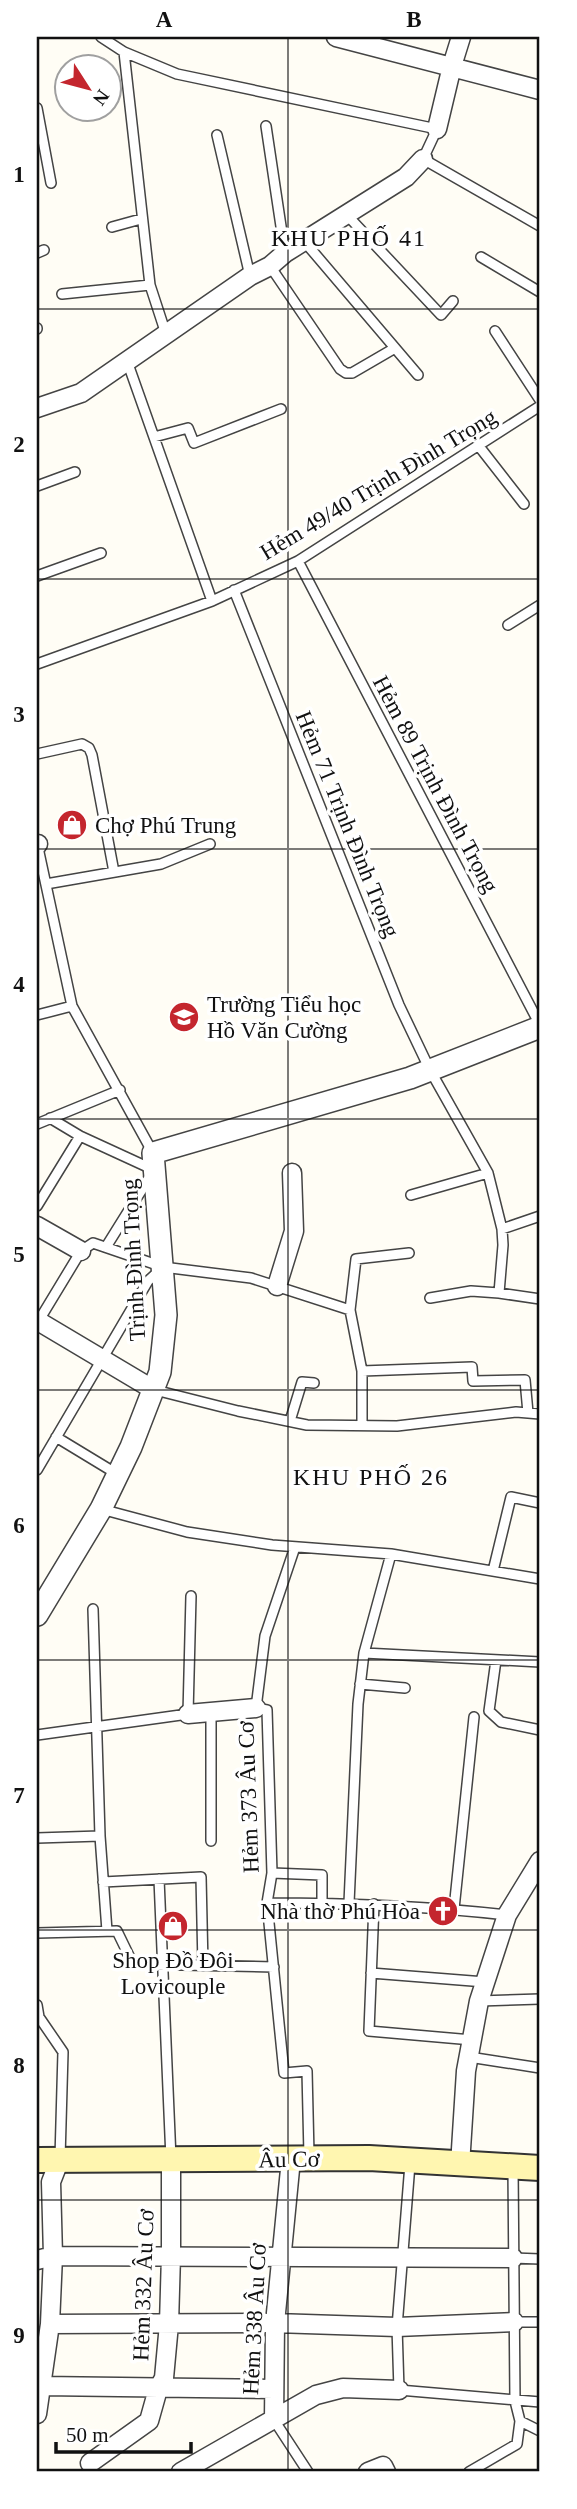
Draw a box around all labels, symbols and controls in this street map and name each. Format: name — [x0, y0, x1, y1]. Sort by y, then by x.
text: A — [156, 7, 173, 32]
text: B — [406, 7, 422, 32]
north arrow — [52, 52, 122, 122]
text: N — [89, 86, 114, 110]
text: 1 — [13, 162, 25, 187]
district label: KHU PHỐ 41 — [271, 225, 427, 251]
street label: Hẻm 49/40 Trịnh Đình Trọng — [256, 404, 501, 565]
text: 2 — [13, 432, 25, 457]
street label: Hẻm 89 Trịnh Đình Trọng — [368, 672, 504, 897]
text: 3 — [13, 702, 25, 727]
street label: Hẻm 71 Trịnh Đình Trọng — [291, 708, 405, 941]
shop icon: Chợ Phú Trung — [55, 808, 89, 842]
place label: Chợ Phú Trung — [95, 813, 237, 838]
text: 4 — [13, 972, 25, 997]
place label: Trường Tiểu học Hồ Văn Cường — [207, 992, 361, 1043]
school or university icon: Trường Tiểu học Hồ Văn Cường — [167, 1000, 201, 1034]
street label: Trịnh Đình Trọng — [117, 1178, 150, 1342]
text: 5 — [13, 1242, 25, 1267]
district label: KHU PHỐ 26 — [293, 1464, 449, 1490]
text: 6 — [13, 1513, 25, 1538]
street label: Hẻm 373 Âu Cơ — [233, 1720, 264, 1873]
text: 7 — [13, 1783, 25, 1808]
church icon: Nhà thờ Phú Hòa — [426, 1894, 460, 1928]
place label: Nhà thờ Phú Hòa — [260, 1899, 420, 1924]
shop icon: Shop Đồ Đôi Lovicouple — [156, 1909, 190, 1943]
place label: Shop Đồ Đôi Lovicouple — [112, 1948, 234, 1999]
text: 8 — [13, 2053, 25, 2078]
street label: Âu Cơ — [258, 2146, 321, 2173]
street label: Hẻm 332 Âu Cơ — [128, 2208, 159, 2361]
street label: Hẻm 338 Âu Cơ — [238, 2242, 271, 2396]
text: 9 — [13, 2323, 25, 2348]
scale bar — [56, 2411, 191, 2455]
text: 50 m — [66, 2423, 109, 2447]

